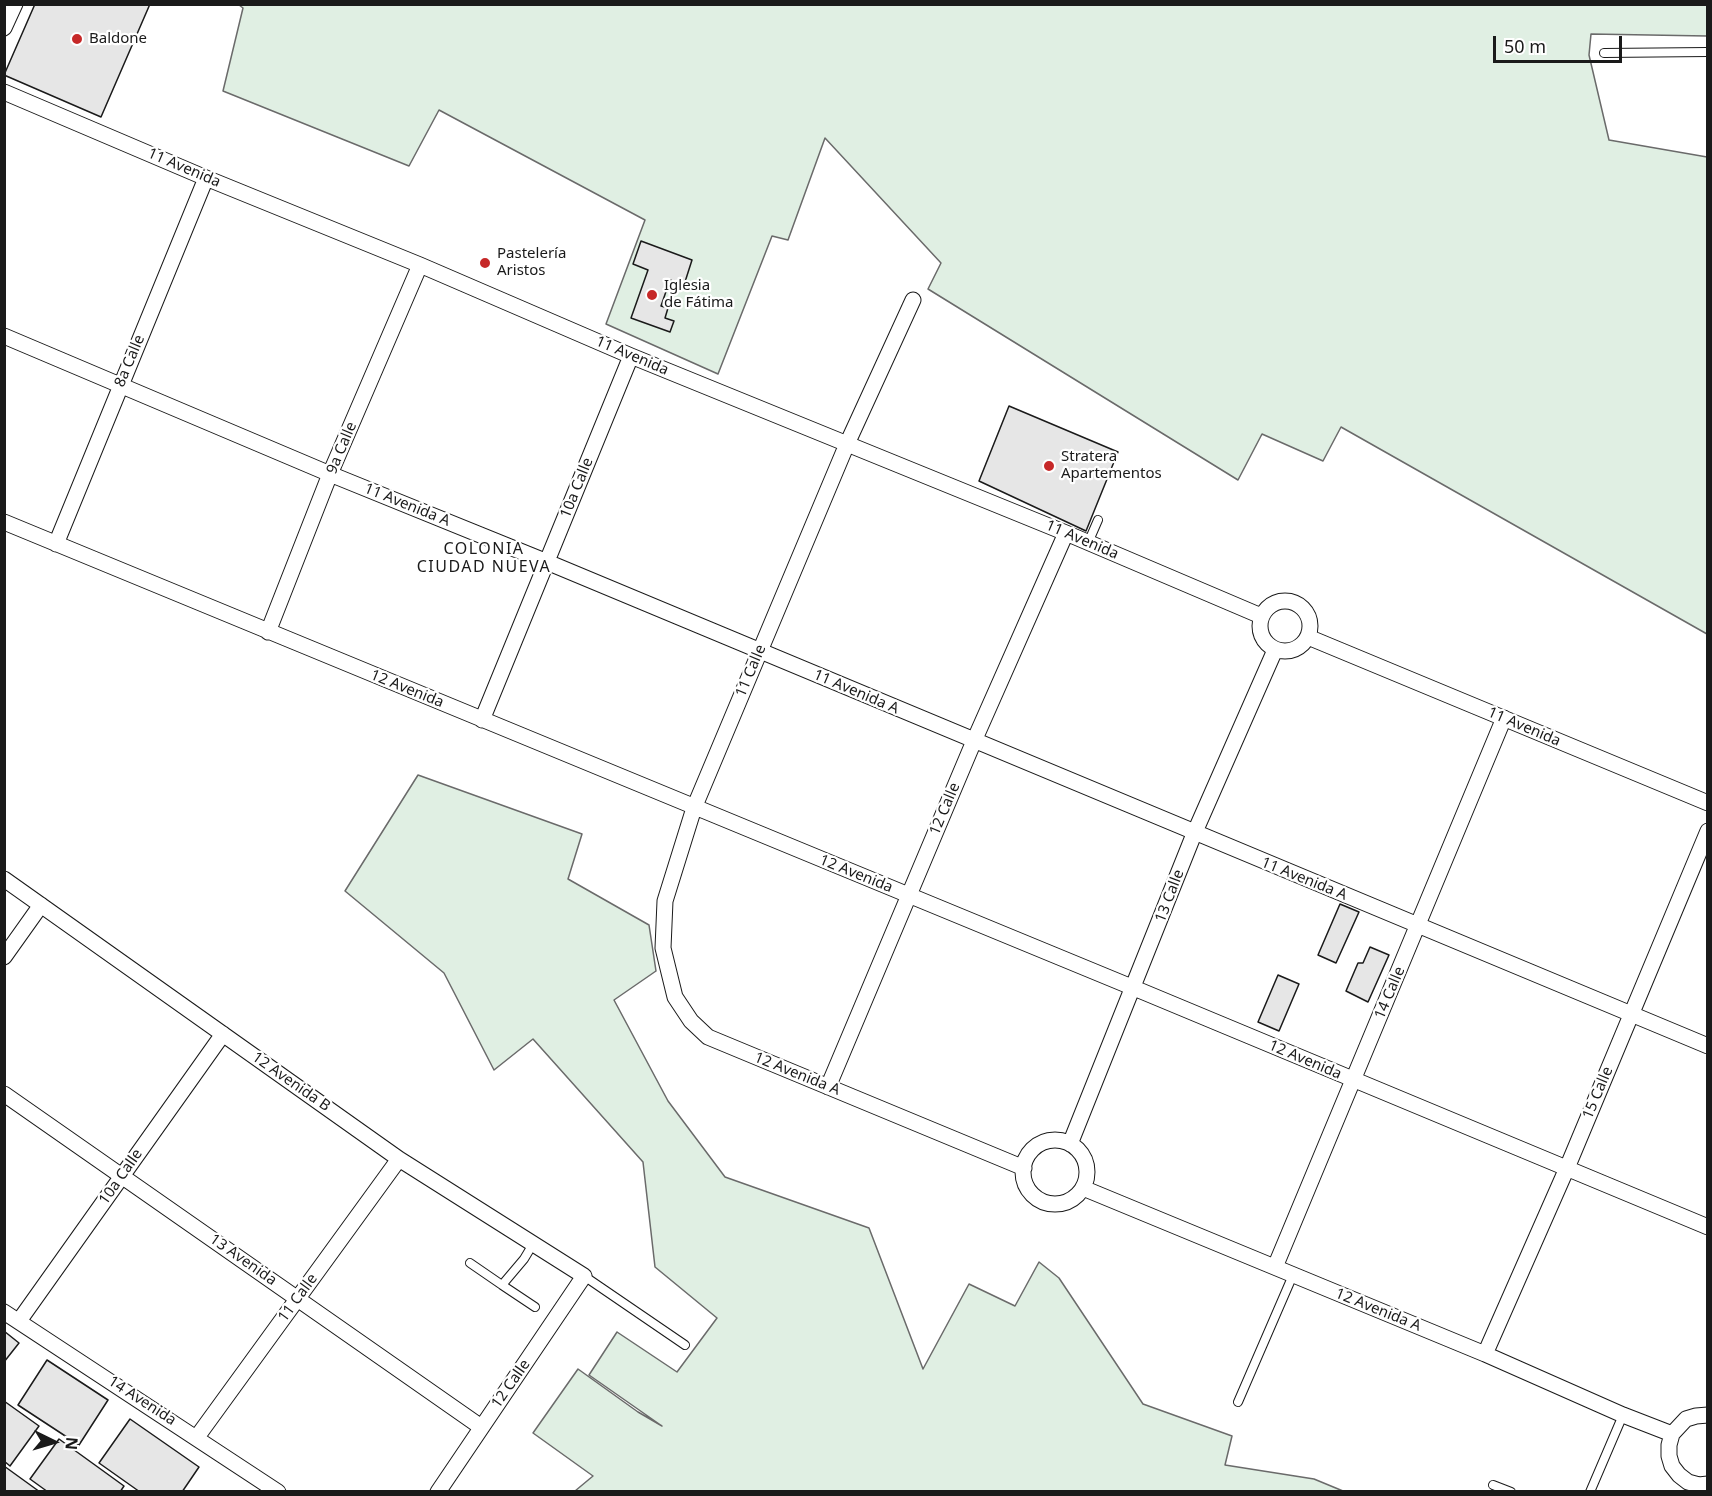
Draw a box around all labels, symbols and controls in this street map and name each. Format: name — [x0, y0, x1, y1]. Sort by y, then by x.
scale bar — [1496, 24, 1625, 62]
place label: Baldone — [89, 30, 147, 48]
marker: Baldone — [70, 32, 84, 46]
text: 50 m — [1504, 34, 1546, 58]
street label: 11 Avenida — [145, 145, 223, 191]
place label: Pastelería Aristos — [497, 245, 566, 280]
marker: Pastelería Aristos — [478, 256, 492, 270]
place label: Iglesia de Fátima — [664, 277, 734, 312]
marker: Iglesia de Fátima — [645, 288, 659, 302]
street label: 8a Calle — [111, 332, 149, 390]
street label: 11 Avenida — [593, 333, 671, 379]
street label: 9a Calle — [323, 419, 361, 477]
place label: Stratera Apartementos — [1061, 448, 1162, 483]
street label: 10a Calle — [557, 455, 597, 521]
marker: Stratera Apartementos — [1042, 459, 1056, 473]
street label: 11 Avenida A — [361, 480, 453, 530]
street label: 11 Avenida — [1043, 517, 1121, 563]
district label: COLONIA CIUDAD NUEVA — [417, 539, 551, 577]
street label: 11 Calle — [732, 642, 770, 700]
street label: 12 Avenida — [368, 666, 446, 712]
street label: 11 Avenida A — [811, 666, 901, 718]
street label: 11 Avenida — [1485, 704, 1563, 750]
street label: 12 Calle — [926, 780, 964, 838]
street label: 12 Avenida — [817, 851, 895, 897]
street label: 11 Avenida A — [1258, 854, 1350, 904]
street label: 13 Calle — [1152, 867, 1188, 925]
street label: 14 Calle — [1371, 964, 1409, 1022]
street label: 12 Avenida — [1266, 1037, 1344, 1083]
street label: 12 Avenida B — [249, 1048, 333, 1116]
street label: 12 Avenida A — [751, 1049, 843, 1099]
street label: 15 Calle — [1579, 1064, 1617, 1122]
street label: 10a Calle — [95, 1146, 147, 1208]
street label: 13 Avenida — [206, 1230, 280, 1290]
street label: 11 Calle — [275, 1270, 321, 1326]
street label: 12 Avenida A — [1332, 1285, 1424, 1335]
street label: 12 Calle — [488, 1356, 534, 1412]
street label: 14 Avenida — [105, 1372, 179, 1430]
north arrow — [24, 1412, 84, 1472]
text: N — [60, 1436, 83, 1451]

